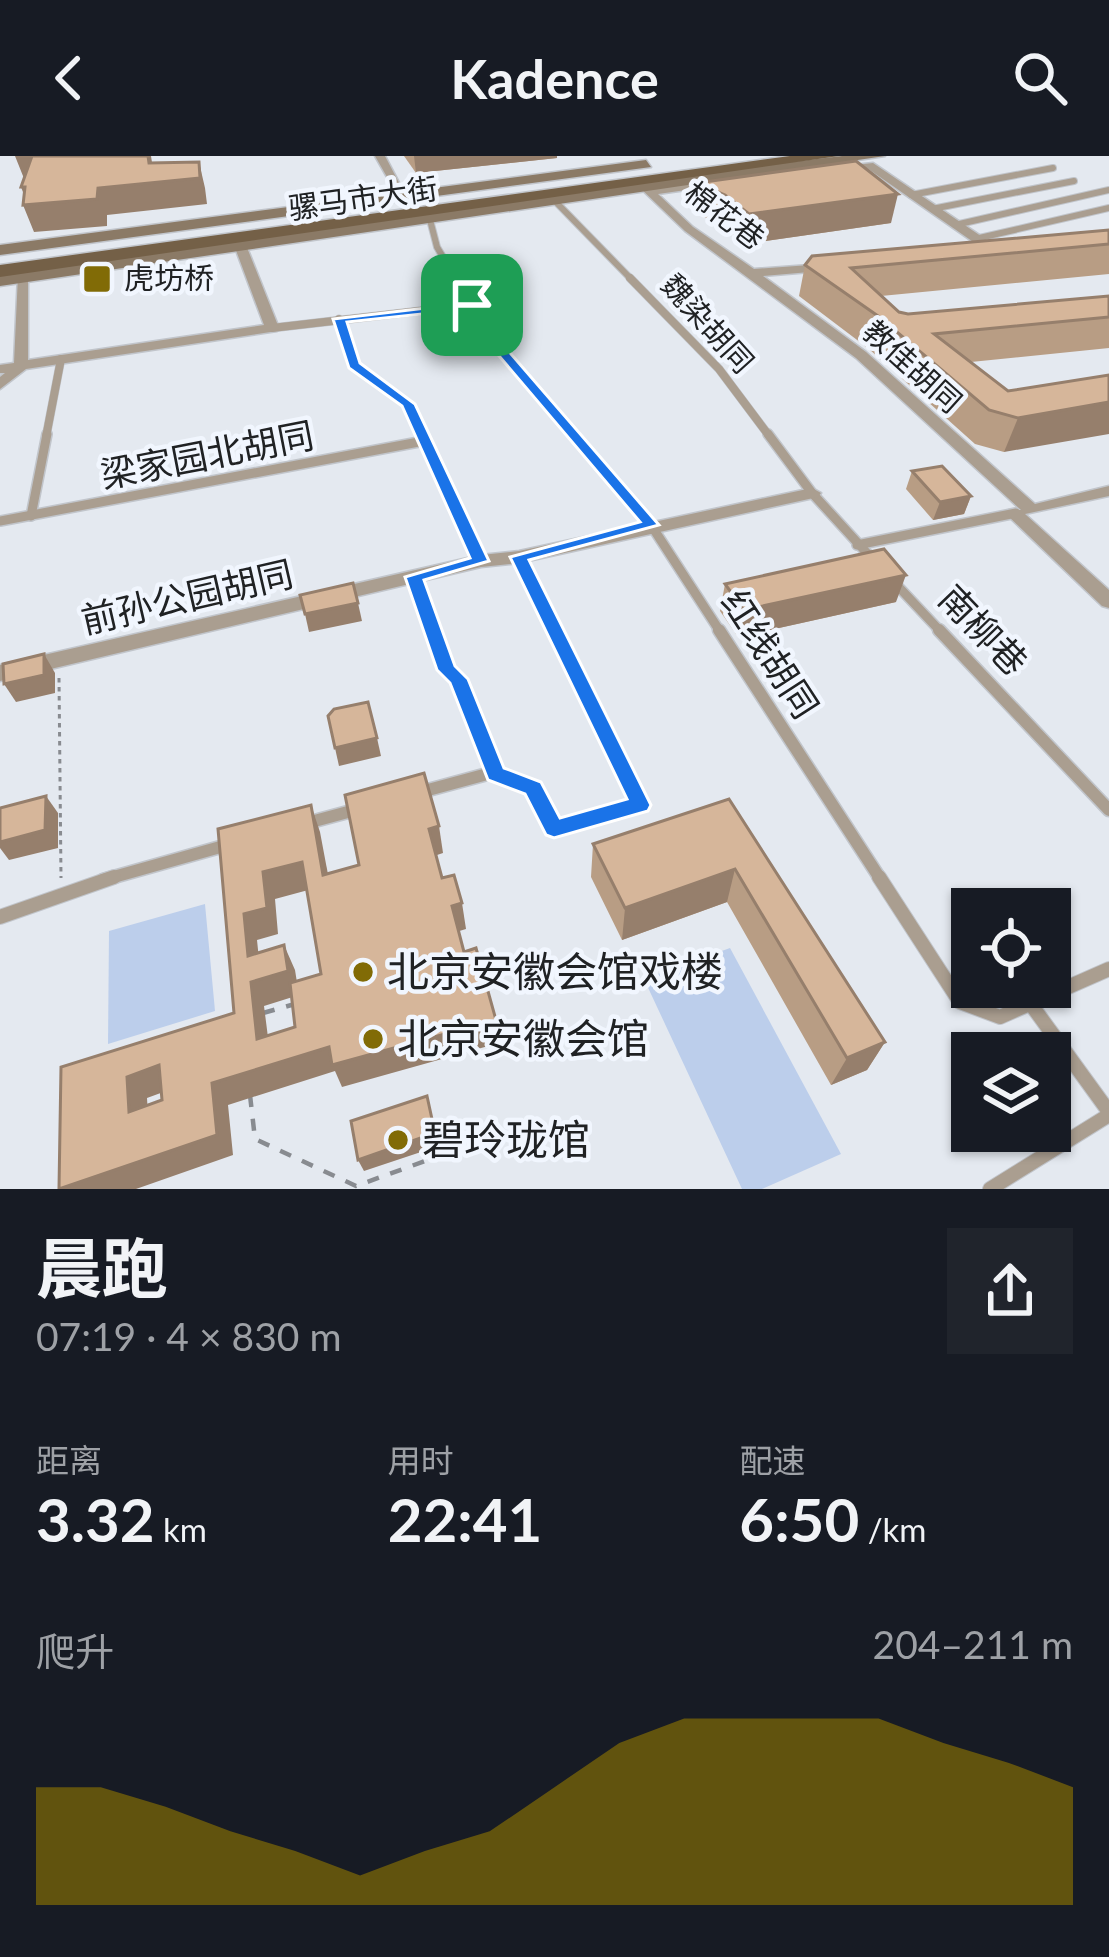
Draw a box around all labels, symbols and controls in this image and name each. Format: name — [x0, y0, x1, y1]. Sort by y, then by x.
icon: back — [36, 45, 102, 111]
icon: search — [1007, 45, 1073, 111]
text: Kadence — [450, 46, 659, 111]
street label: 骡马市大街 — [286, 169, 439, 225]
street label: 棉花巷 — [678, 173, 772, 256]
pin — [421, 254, 523, 356]
place label: 虎坊桥 — [124, 259, 214, 295]
marker: 虎坊桥 — [81, 263, 113, 295]
street label: 魏染胡同 — [655, 266, 762, 379]
icon: arrive — [439, 272, 505, 338]
street label: 教佳胡同 — [857, 312, 970, 419]
street label: 梁家园北胡同 — [97, 412, 317, 496]
street label: 前孙公园胡同 — [77, 550, 297, 642]
street label: 南柳巷 — [930, 575, 1037, 683]
street label: 红线胡同 — [713, 581, 829, 726]
map controls — [951, 888, 1071, 1152]
button: locate — [951, 888, 1071, 1008]
place label: 北京安徽会馆戏楼 — [387, 946, 723, 996]
marker: 北京安徽会馆戏楼 — [350, 959, 376, 985]
place label: 北京安徽会馆 — [397, 1013, 649, 1063]
marker: 北京安徽会馆 — [360, 1026, 386, 1052]
button: layers — [951, 1032, 1071, 1152]
place label: 碧玲珑馆 — [422, 1114, 590, 1164]
marker: 碧玲珑馆 — [385, 1127, 411, 1153]
text: 晨跑 — [36, 1228, 168, 1307]
button: share — [947, 1228, 1073, 1354]
text: 07:19 · 4 × 830 m — [36, 1313, 341, 1359]
text: 距离 — [36, 1440, 102, 1480]
text: 用时 — [388, 1440, 454, 1480]
text: 配速 — [739, 1440, 805, 1480]
text: 3.32 — [36, 1483, 155, 1555]
text: 22:41 — [388, 1483, 542, 1555]
text: 6:50 — [739, 1483, 859, 1555]
text: km — [155, 1509, 207, 1549]
text: /km — [859, 1509, 926, 1549]
text: 204–211 m — [873, 1621, 1073, 1667]
text: 爬升 — [36, 1628, 114, 1674]

